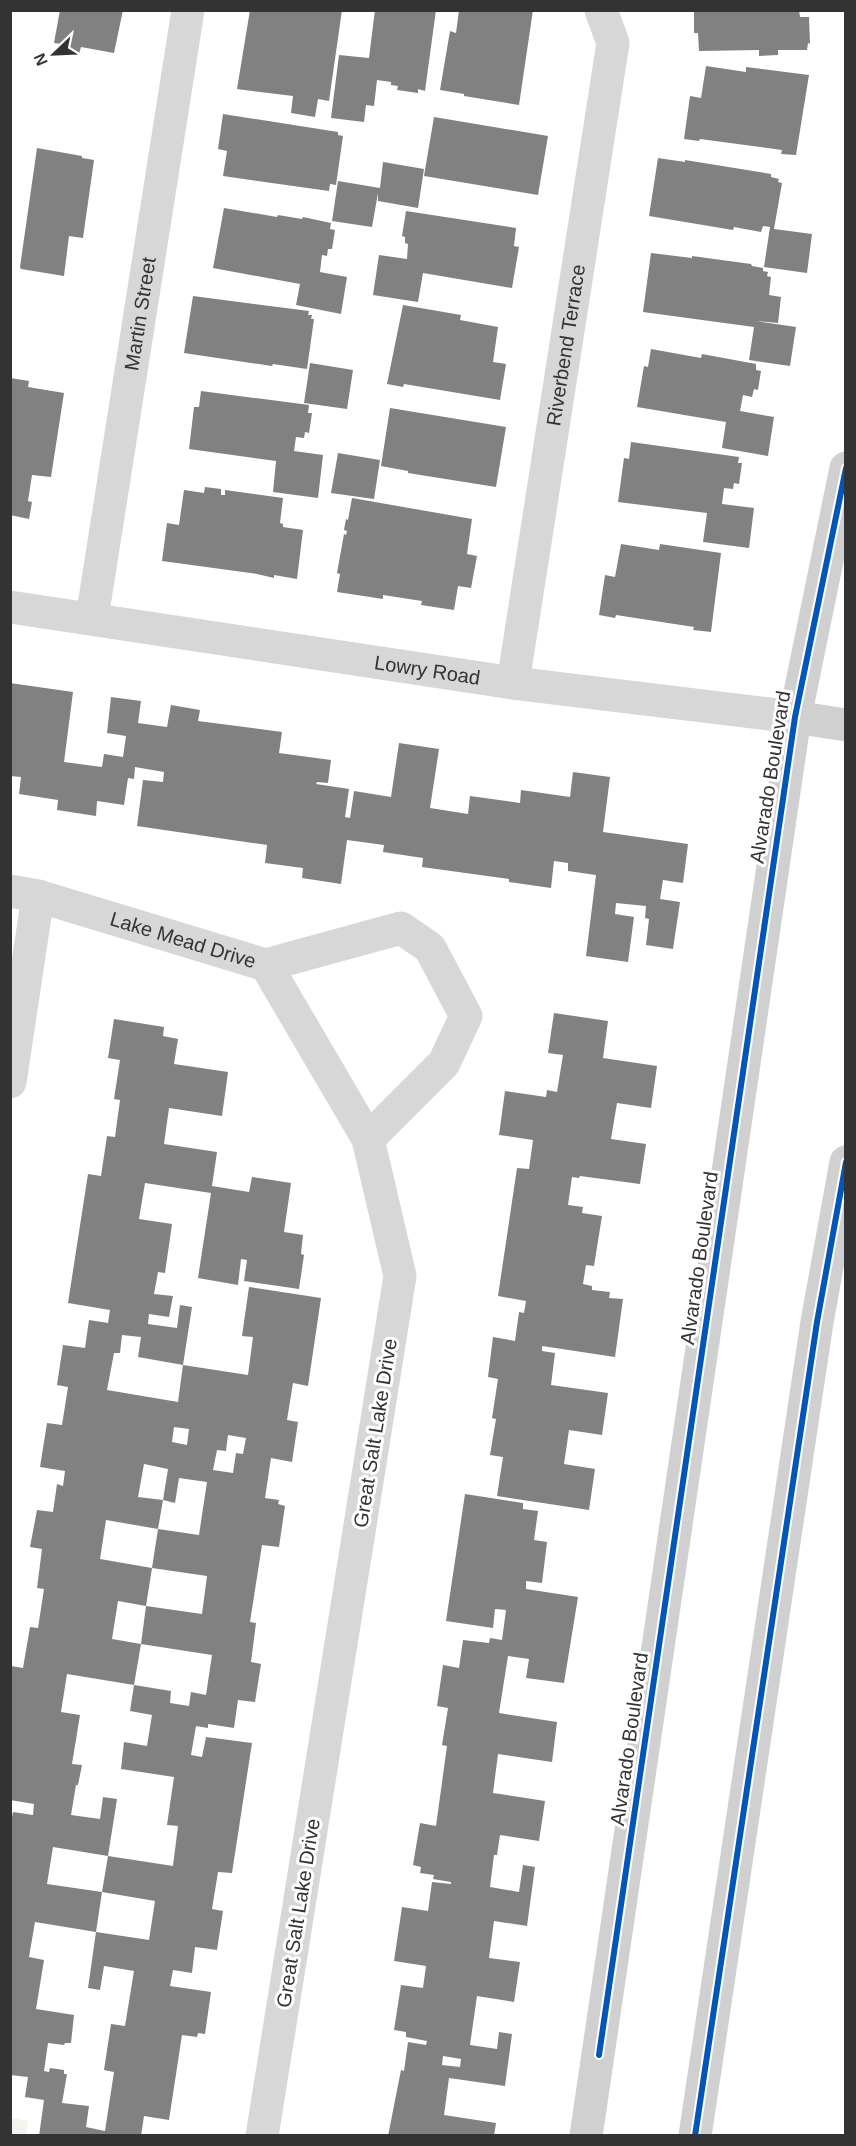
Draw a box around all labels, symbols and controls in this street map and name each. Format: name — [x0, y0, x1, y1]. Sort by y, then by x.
north arrow — [24, 24, 84, 84]
text: N — [31, 51, 51, 68]
street label: Martin Street — [120, 255, 160, 372]
street label: Riverbend Terrace — [542, 263, 589, 427]
street label: Lowry Road — [373, 651, 482, 689]
street label: Alvarado Boulevard — [745, 689, 795, 865]
street label: Lake Mead Drive — [107, 907, 259, 972]
street label: Alvarado Boulevard — [676, 1170, 722, 1346]
street label: Great Salt Lake Drive — [349, 1337, 401, 1529]
street label: Alvarado Boulevard — [606, 1651, 652, 1827]
street label: Great Salt Lake Drive — [272, 1817, 324, 2009]

